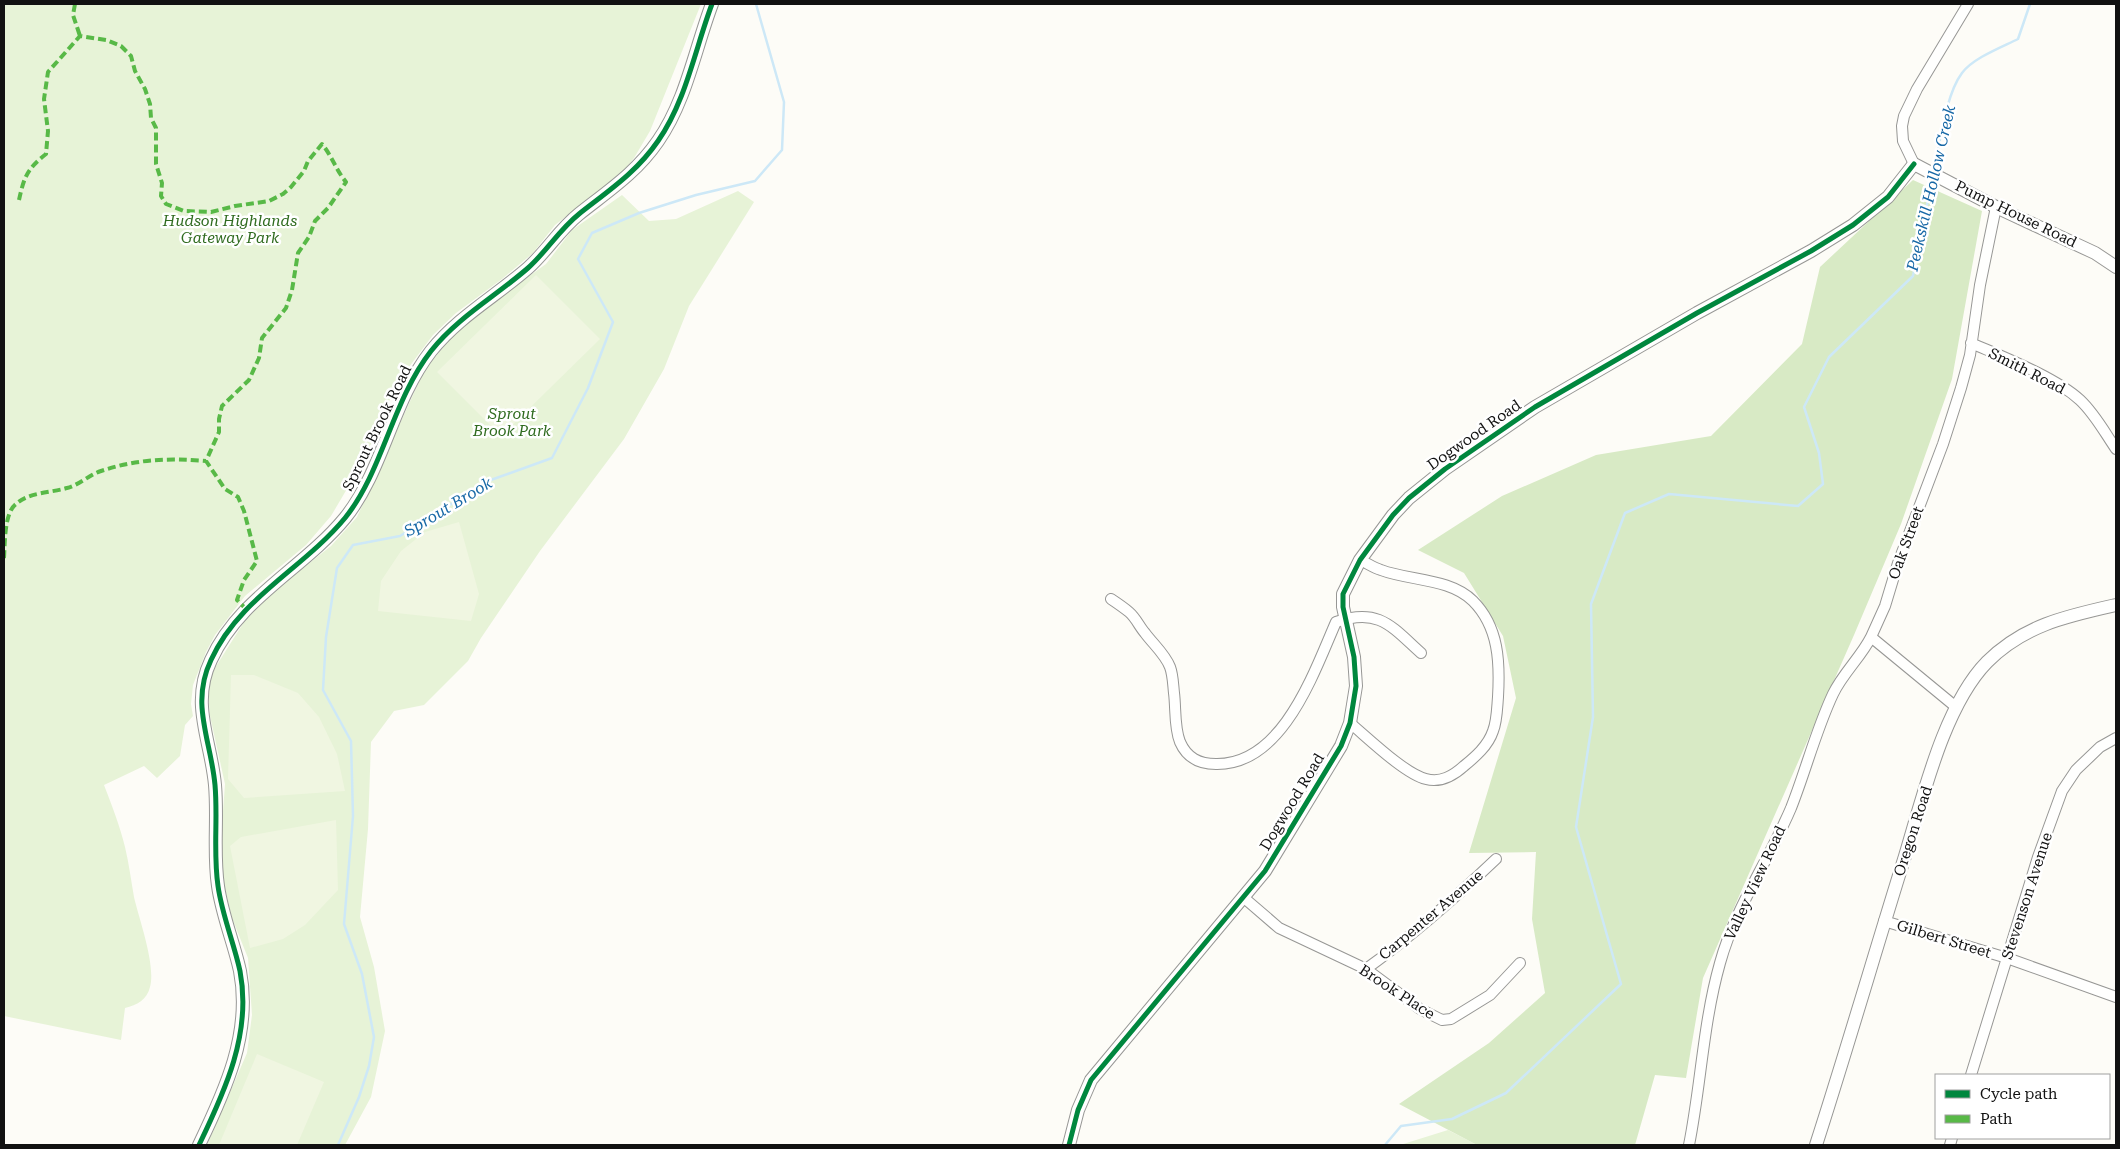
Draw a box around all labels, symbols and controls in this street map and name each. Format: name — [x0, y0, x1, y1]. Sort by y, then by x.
water label: Peekskill Hollow Creek — [1902, 103, 1959, 274]
street label: Pump House Road — [1952, 177, 2080, 251]
park label: Hudson Highlands Gateway Park — [162, 212, 297, 247]
street label: Smith Road — [1986, 344, 2069, 398]
street label: Sprout Brook Road — [339, 362, 415, 494]
street label: Dogwood Road — [1424, 396, 1525, 474]
park label: Sprout Brook Park — [472, 405, 552, 440]
water label: Sprout Brook — [400, 473, 496, 541]
street label: Oak Street — [1884, 504, 1928, 582]
street label: Dogwood Road — [1256, 750, 1328, 854]
street label: Oregon Road — [1890, 783, 1936, 878]
street label: Valley View Road — [1721, 823, 1790, 943]
street label: Stevenson Avenue — [1998, 830, 2056, 962]
street label: Carpenter Avenue — [1375, 866, 1487, 964]
street label: Gilbert Street — [1895, 916, 1994, 962]
street label: Brook Place — [1356, 961, 1438, 1023]
legend — [1935, 1074, 2110, 1139]
text: Cycle path — [1980, 1085, 2058, 1103]
text: Path — [1980, 1110, 2013, 1128]

